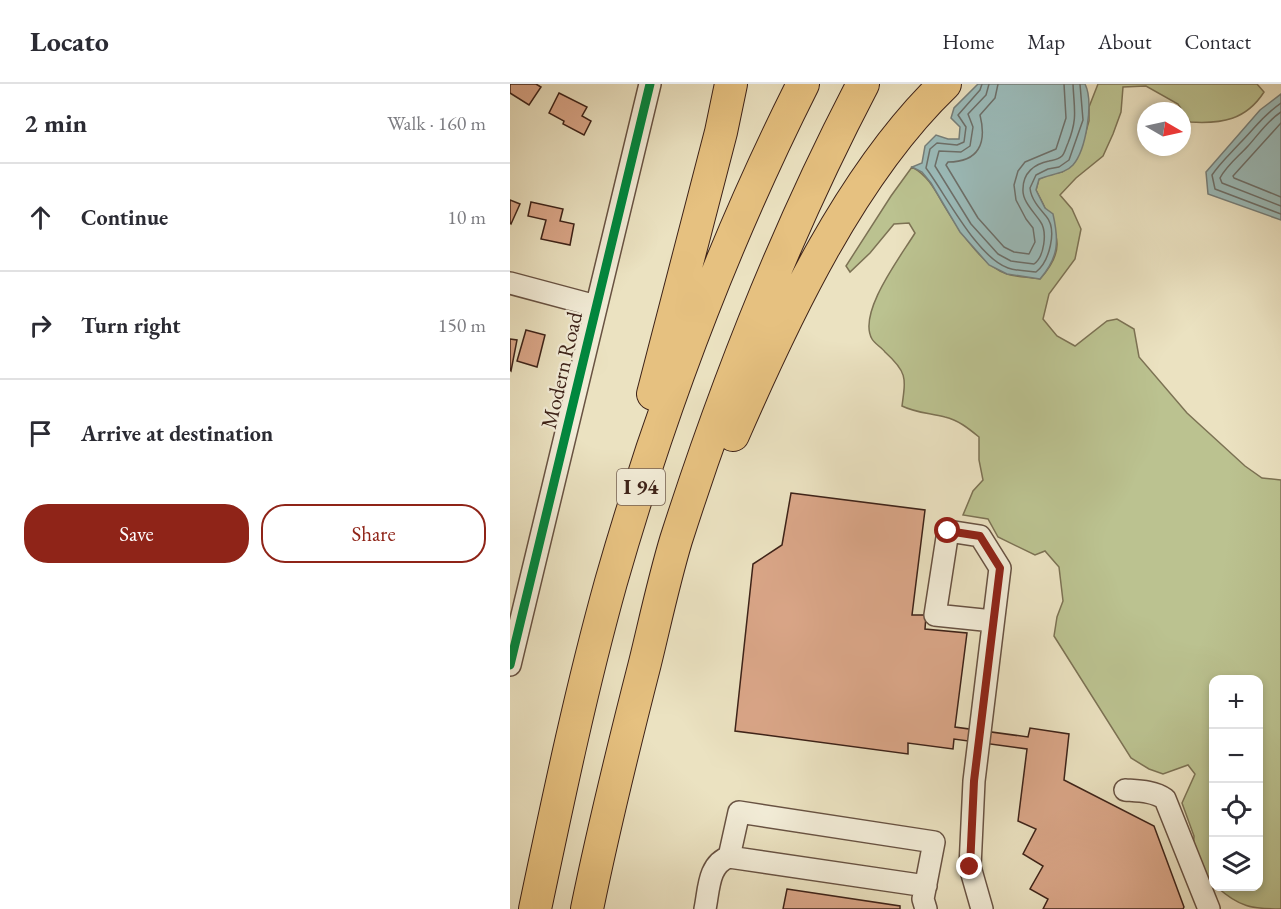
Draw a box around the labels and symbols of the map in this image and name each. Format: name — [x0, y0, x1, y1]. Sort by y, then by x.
north arrow — [1137, 102, 1191, 156]
street label: Modern Road — [534, 308, 589, 432]
road number: I 94 — [617, 469, 665, 505]
route start — [934, 517, 960, 543]
route end — [956, 853, 982, 879]

